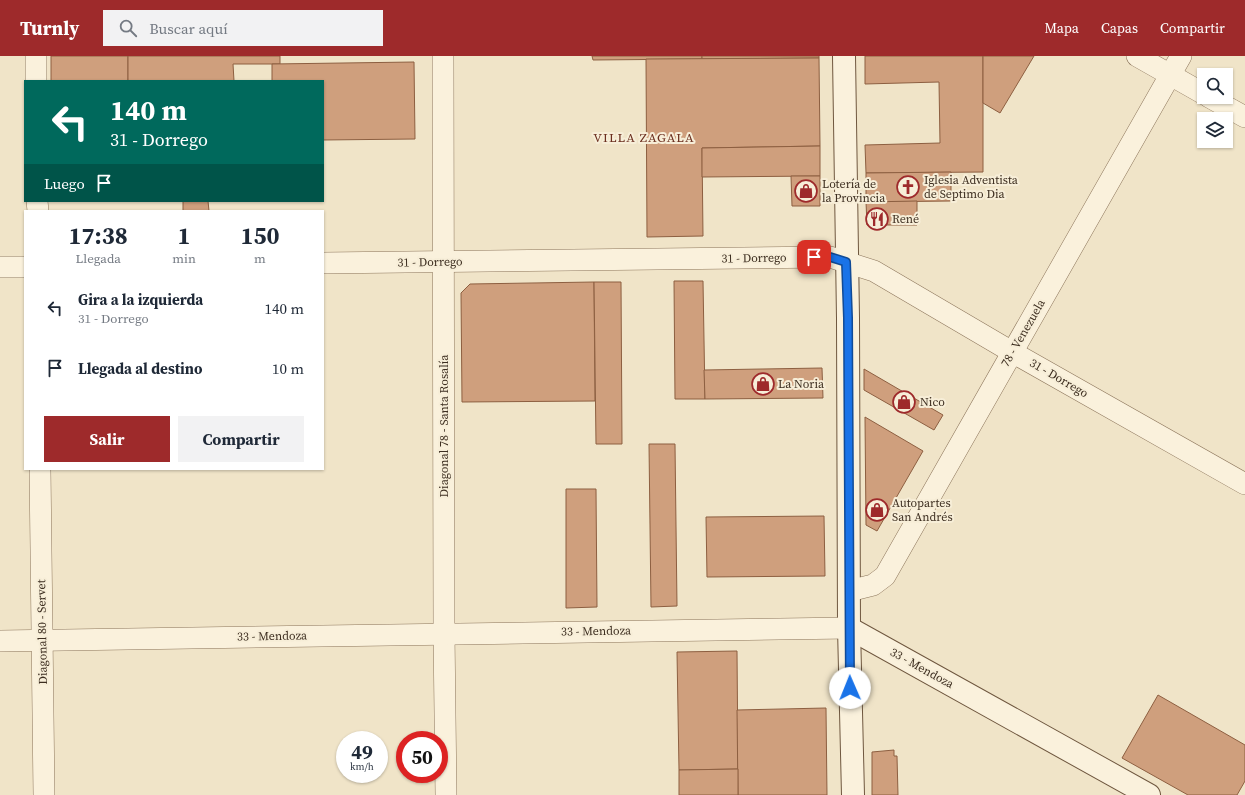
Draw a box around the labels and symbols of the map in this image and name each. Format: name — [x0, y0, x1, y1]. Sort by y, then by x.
district label: VILLA ZAGALA — [593, 129, 695, 146]
place label: Iglesia Adventista de Septimo Dia — [924, 172, 1019, 202]
church icon: Iglesia Adventista de Septimo Dia — [895, 174, 921, 200]
place label: Lotería de la Provincia — [822, 176, 886, 206]
shop icon: Lotería de la Provincia — [793, 178, 819, 204]
restaurant icon: René — [864, 206, 890, 232]
place label: René — [892, 211, 919, 227]
pin — [797, 240, 831, 274]
street label: 31 - Dorrego — [721, 249, 787, 267]
street label: 31 - Dorrego — [397, 253, 463, 271]
street label: 78 - Venezuela — [997, 295, 1049, 370]
street label: Diagonal 78 - Santa Rosalía — [436, 354, 452, 497]
street label: 31 - Dorrego — [1027, 355, 1092, 401]
shop icon: La Noria — [750, 371, 776, 397]
place label: La Noria — [778, 376, 825, 392]
shop icon: Nico — [891, 389, 917, 415]
place label: Nico — [920, 394, 945, 410]
place label: Autopartes San Andrés — [892, 495, 953, 525]
shop icon: Autopartes San Andrés — [864, 497, 890, 523]
street label: Diagonal 80 - Servet — [33, 579, 51, 685]
street label: 33 - Mendoza — [561, 622, 632, 640]
street label: 33 - Mendoza — [237, 627, 308, 645]
street label: 33 - Mendoza — [887, 644, 957, 692]
position arrow — [829, 667, 871, 709]
speed limit sign: 50 — [396, 731, 448, 783]

